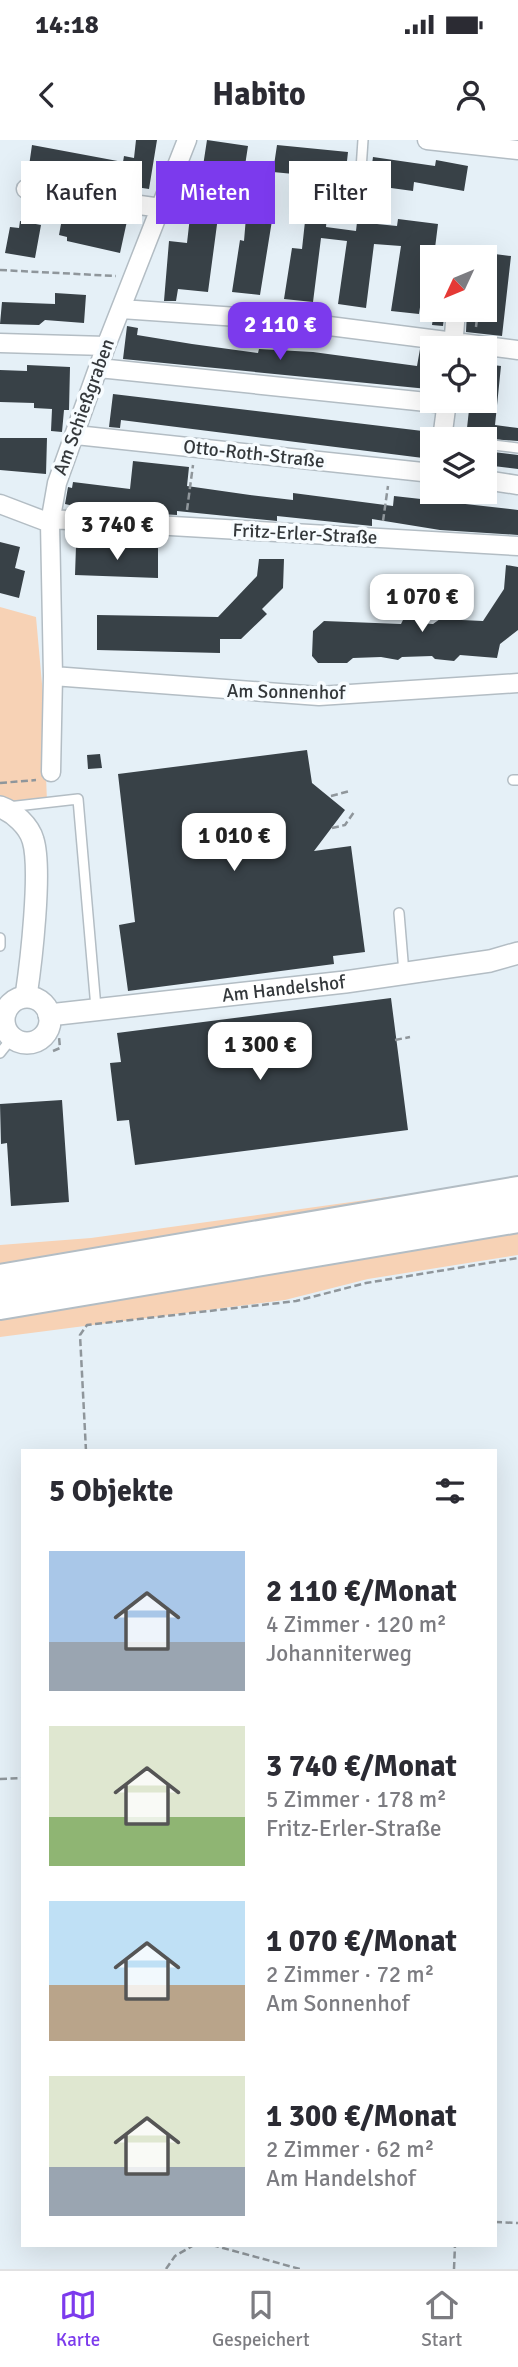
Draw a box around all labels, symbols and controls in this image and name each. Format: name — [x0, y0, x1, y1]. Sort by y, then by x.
text: 14:18 — [35, 9, 99, 41]
text: Habito — [212, 75, 306, 114]
icon: back — [28, 76, 66, 114]
icon: person — [452, 76, 490, 114]
chip: Kaufen — [21, 161, 142, 224]
chip: Mieten — [156, 161, 275, 224]
chip: Filter — [289, 161, 391, 224]
north arrow — [420, 245, 497, 322]
map controls — [420, 245, 497, 504]
pin: 2 110 € — [215, 302, 345, 362]
text: 2 110 € — [244, 310, 316, 339]
street label: Am Schießgraben — [48, 335, 120, 479]
button: locate — [420, 336, 497, 413]
button: layers — [420, 427, 497, 504]
street label: Otto-Roth-Straße — [182, 435, 326, 473]
pin: 3 740 € — [52, 502, 182, 562]
text: 3 740 € — [81, 510, 153, 539]
street label: Fritz-Erler-Straße — [232, 518, 378, 550]
pin: 1 070 € — [357, 574, 487, 634]
text: 1 070 € — [386, 582, 458, 611]
street label: Am Sonnenhof — [227, 679, 347, 705]
pin: 1 010 € — [169, 814, 299, 873]
text: 1 010 € — [198, 821, 270, 850]
street label: Am Handelshof — [221, 970, 348, 1008]
pin: 1 300 € — [195, 1023, 325, 1082]
text: 1 300 € — [224, 1030, 296, 1059]
icon: filters — [431, 1472, 469, 1510]
text: 5 Objekte — [49, 1473, 173, 1510]
text: 2 110 €/Monat — [266, 1573, 457, 1610]
icon: home — [105, 1579, 189, 1663]
text: 4 Zimmer · 120 m² — [266, 1610, 447, 1639]
text: Johanniterweg — [266, 1639, 412, 1668]
text: 3 740 €/Monat — [266, 1748, 457, 1785]
icon: home — [105, 1754, 189, 1838]
text: 5 Zimmer · 178 m² — [266, 1785, 447, 1814]
text: Fritz-Erler-Straße — [266, 1814, 442, 1843]
text: 1 070 €/Monat — [266, 1923, 457, 1960]
icon: home — [105, 1929, 189, 2013]
text: 2 Zimmer · 72 m² — [266, 1960, 434, 1989]
text: Am Sonnenhof — [266, 1989, 409, 2018]
text: 1 300 €/Monat — [266, 2098, 457, 2135]
icon: home — [105, 2104, 189, 2188]
text: 2 Zimmer · 62 m² — [266, 2135, 434, 2164]
text: Am Handelshof — [266, 2164, 416, 2193]
tab: Karte — [56, 2286, 100, 2352]
tab: Gespeichert — [212, 2286, 310, 2352]
tab: Start — [421, 2286, 462, 2352]

